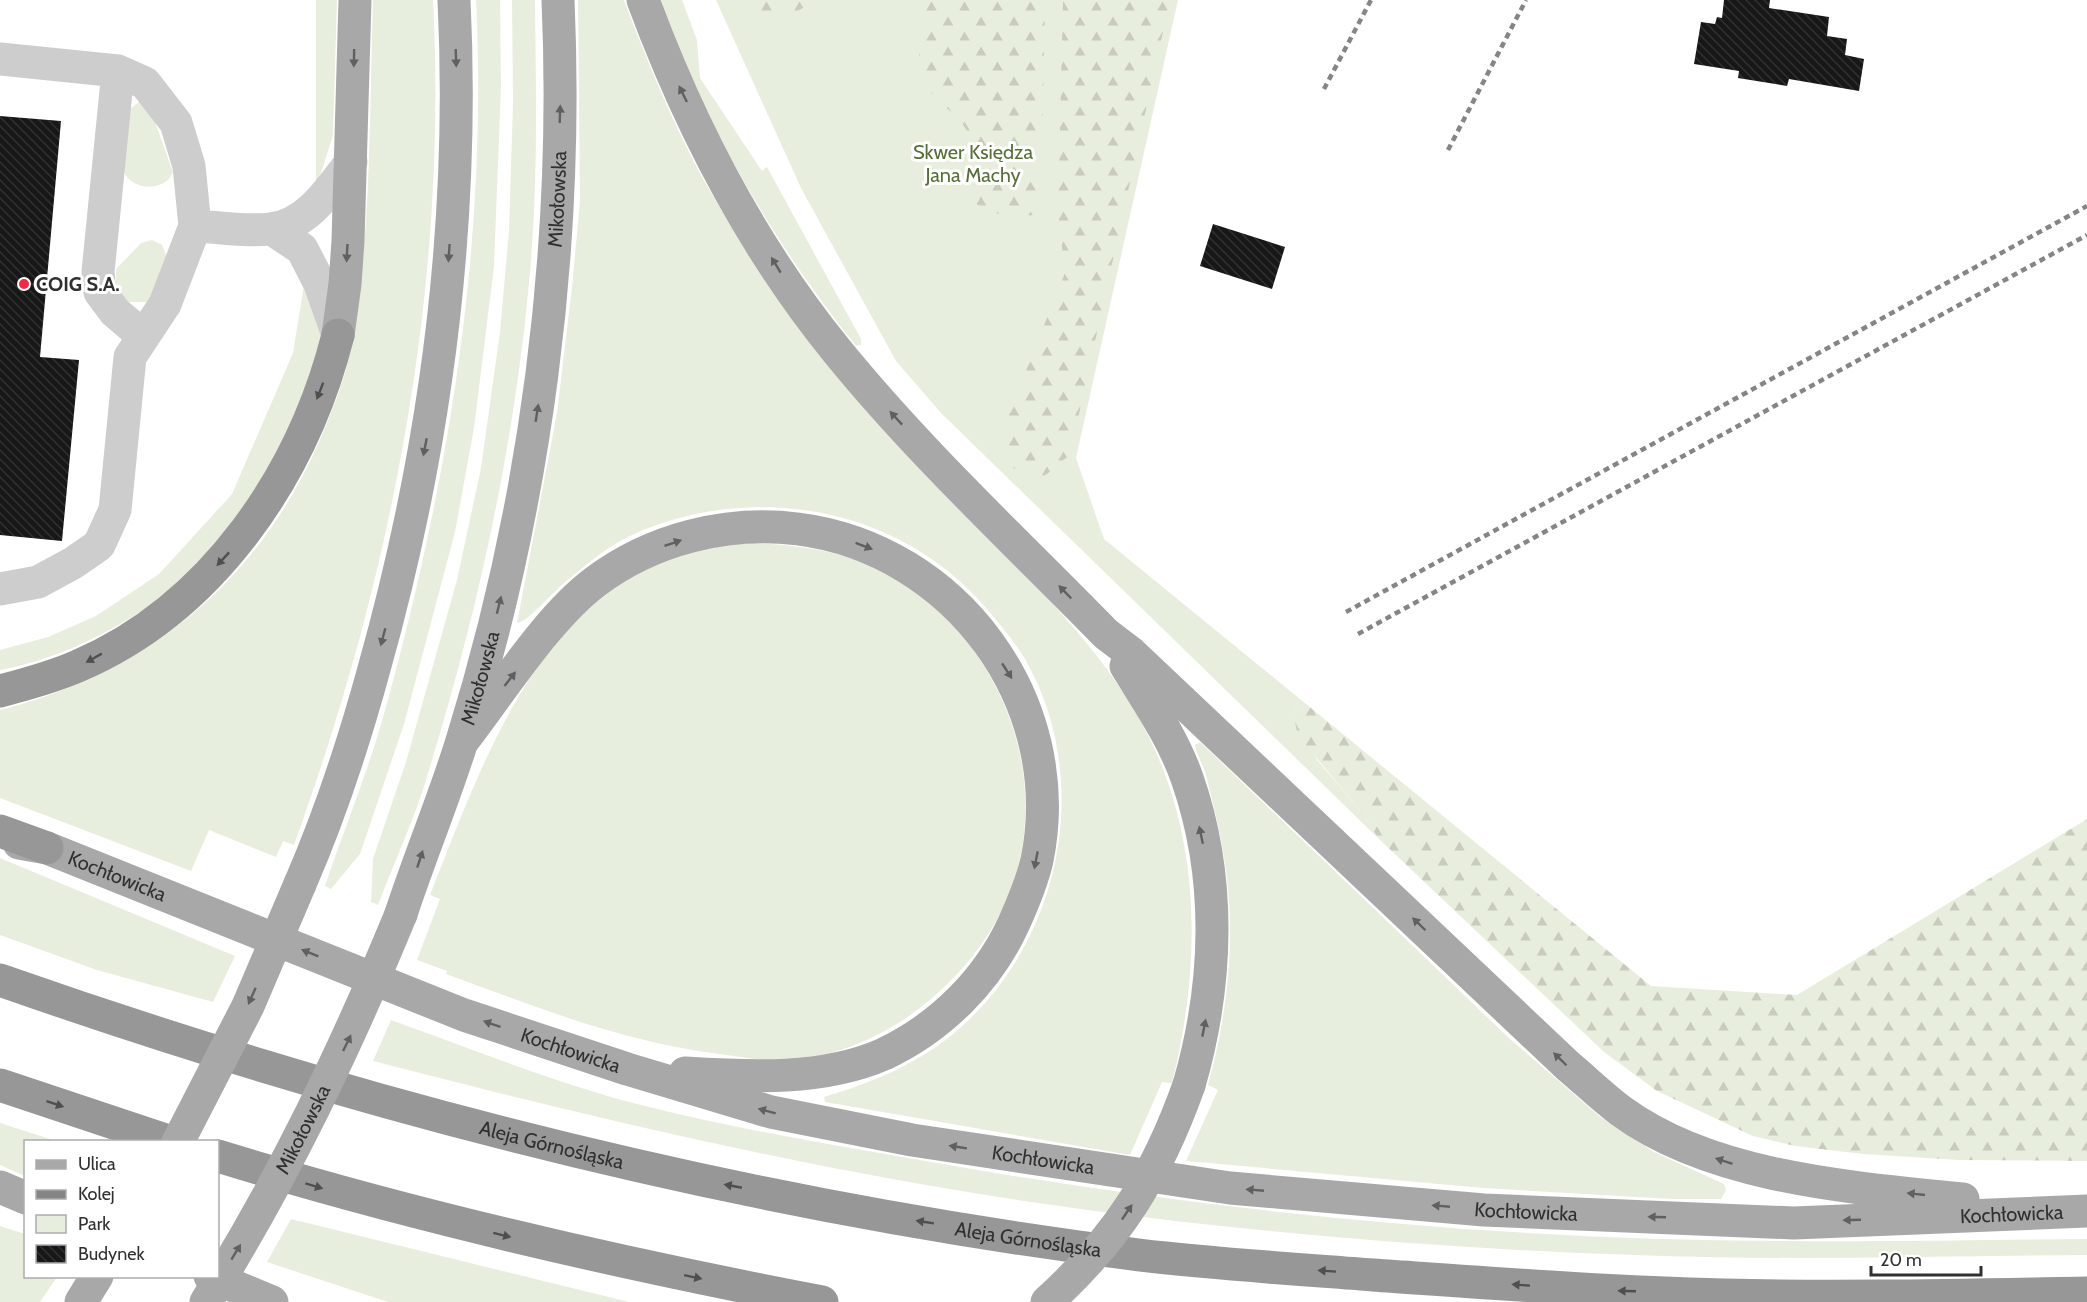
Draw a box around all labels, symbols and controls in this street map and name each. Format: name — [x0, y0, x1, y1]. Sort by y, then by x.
one-way arrow — [350, 49, 359, 68]
one-way arrow — [452, 49, 461, 68]
one-way arrow — [678, 85, 687, 102]
one-way arrow — [555, 105, 565, 124]
park label: Skwer Księdza Jana Machy — [913, 140, 1033, 187]
street label: Mikołowska — [543, 150, 571, 248]
one-way arrow — [343, 244, 352, 263]
one-way arrow — [444, 244, 454, 263]
one-way arrow — [770, 257, 781, 273]
place label: COIG S.A. — [36, 272, 120, 296]
marker: COIG S.A. — [17, 277, 31, 291]
one-way arrow — [315, 382, 324, 400]
one-way arrow — [532, 404, 541, 423]
one-way arrow — [890, 411, 903, 426]
one-way arrow — [420, 437, 429, 456]
one-way arrow — [665, 538, 683, 548]
one-way arrow — [855, 541, 873, 551]
one-way arrow — [217, 551, 230, 566]
one-way arrow — [1058, 584, 1072, 599]
one-way arrow — [494, 595, 504, 614]
one-way arrow — [378, 628, 387, 646]
street label: Mikołowska — [456, 628, 505, 728]
one-way arrow — [85, 653, 102, 663]
one-way arrow — [1001, 663, 1013, 679]
one-way arrow — [504, 672, 516, 687]
one-way arrow — [1196, 825, 1205, 844]
street label: Kochłowicka — [65, 846, 170, 907]
one-way arrow — [415, 849, 425, 867]
one-way arrow — [1031, 851, 1040, 870]
one-way arrow — [1411, 917, 1426, 931]
one-way arrow — [301, 948, 319, 958]
one-way arrow — [247, 987, 257, 1005]
one-way arrow — [483, 1019, 501, 1029]
one-way arrow — [1200, 1019, 1209, 1038]
street label: Kochłowicka — [518, 1023, 624, 1078]
one-way arrow — [343, 1034, 352, 1051]
one-way arrow — [1554, 1052, 1568, 1066]
street label: Mikołowska — [270, 1081, 335, 1178]
one-way arrow — [46, 1100, 64, 1110]
one-way arrow — [758, 1106, 776, 1115]
street label: Aleja Górnośląska — [477, 1115, 626, 1174]
legend — [24, 1140, 219, 1278]
street label: Kochłowicka — [990, 1140, 1096, 1179]
one-way arrow — [949, 1143, 968, 1152]
text: Ulica — [78, 1153, 116, 1175]
one-way arrow — [1715, 1155, 1733, 1165]
one-way arrow — [724, 1181, 743, 1190]
one-way arrow — [305, 1182, 323, 1191]
text: Kolej — [78, 1183, 115, 1205]
one-way arrow — [1246, 1185, 1265, 1195]
one-way arrow — [1906, 1189, 1925, 1199]
street label: Kochłowicka — [1473, 1197, 1579, 1226]
street label: Kochłowicka — [1959, 1200, 2064, 1228]
one-way arrow — [1432, 1201, 1451, 1211]
one-way arrow — [1122, 1203, 1133, 1220]
text: Park — [78, 1213, 111, 1235]
one-way arrow — [1648, 1213, 1667, 1222]
street label: Aleja Górnośląska — [953, 1216, 1103, 1262]
one-way arrow — [1842, 1216, 1861, 1225]
one-way arrow — [915, 1218, 934, 1227]
one-way arrow — [493, 1230, 511, 1240]
scale bar — [1871, 1239, 1980, 1277]
text: Budynek — [78, 1243, 145, 1265]
one-way arrow — [231, 1244, 242, 1260]
text: 20 m — [1880, 1249, 1922, 1271]
one-way arrow — [1317, 1266, 1336, 1276]
one-way arrow — [683, 1272, 702, 1282]
one-way arrow — [1512, 1280, 1531, 1289]
one-way arrow — [1618, 1286, 1637, 1295]

